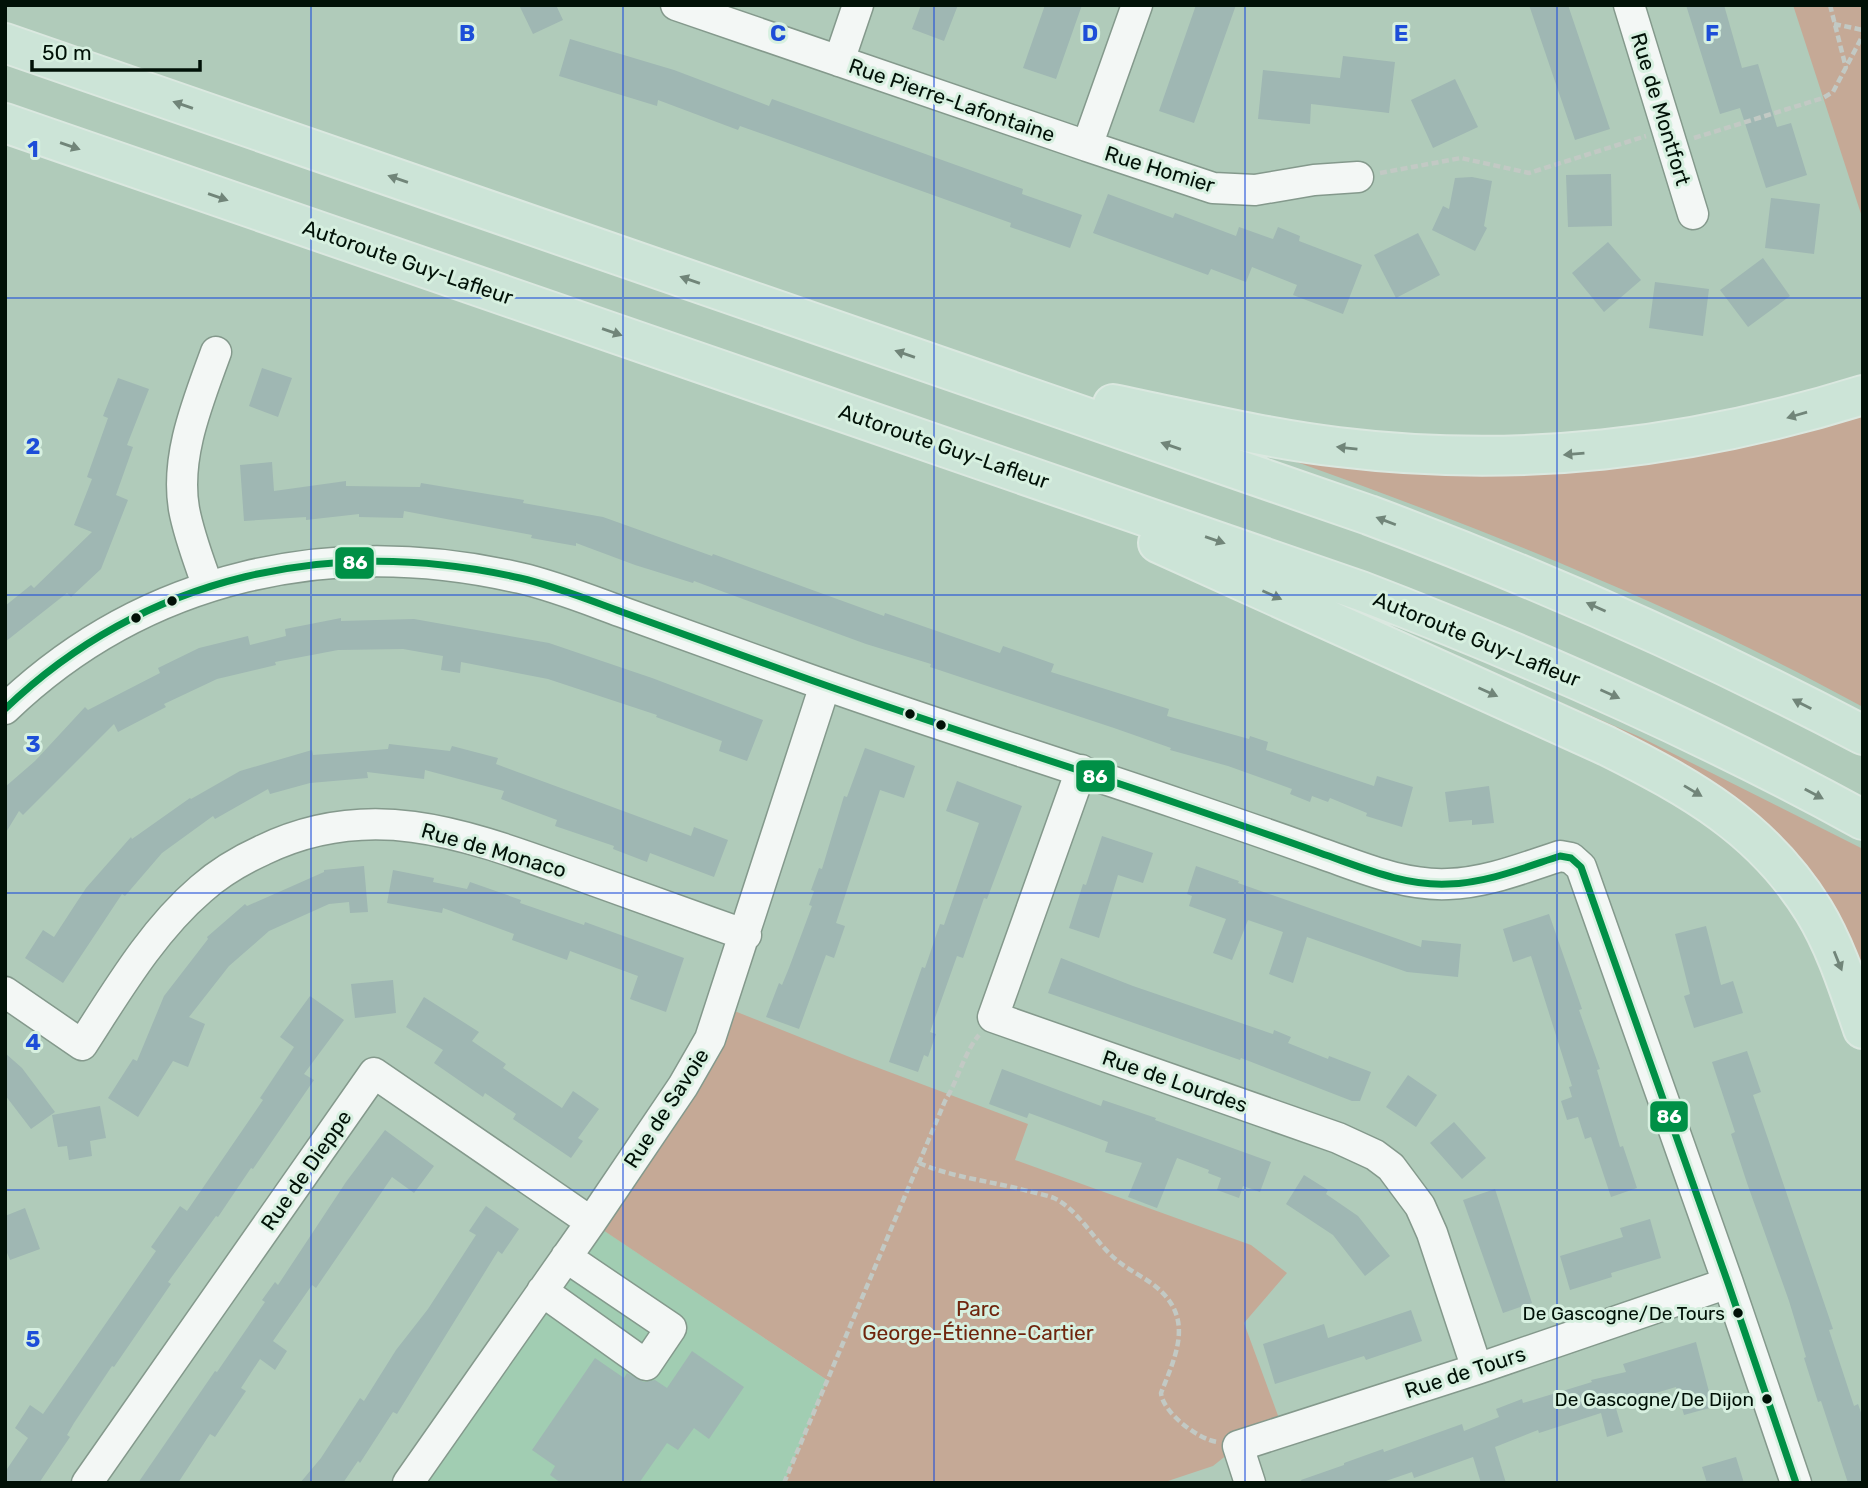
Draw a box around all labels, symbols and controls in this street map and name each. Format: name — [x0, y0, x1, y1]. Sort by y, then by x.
text: B — [459, 19, 475, 47]
text: C — [770, 19, 786, 47]
text: D — [1082, 19, 1098, 47]
text: E — [1394, 19, 1408, 47]
text: F — [1705, 19, 1719, 47]
scale bar — [32, 28, 200, 72]
street label: Rue de Montfort — [1626, 30, 1696, 188]
text: 50 m — [42, 40, 92, 65]
street label: Rue Pierre-Lafontaine — [846, 53, 1058, 147]
one-way arrow — [172, 99, 193, 110]
text: 1 — [27, 135, 39, 163]
street label: Rue Homier — [1102, 140, 1218, 198]
one-way arrow — [59, 141, 80, 152]
one-way arrow — [387, 173, 408, 184]
one-way arrow — [208, 192, 229, 203]
street label: Autoroute Guy-Lafleur — [300, 214, 516, 310]
one-way arrow — [679, 274, 700, 285]
one-way arrow — [601, 328, 622, 338]
one-way arrow — [894, 348, 915, 359]
street label: Autoroute Guy-Lafleur — [836, 398, 1052, 494]
one-way arrow — [1786, 410, 1808, 421]
text: 2 — [26, 432, 40, 460]
one-way arrow — [1161, 440, 1182, 451]
one-way arrow — [1335, 443, 1357, 454]
one-way arrow — [1562, 449, 1584, 460]
one-way arrow — [1375, 515, 1396, 526]
one-way arrow — [1205, 535, 1226, 546]
line badge: 86 — [334, 546, 375, 580]
text: 86 — [342, 551, 368, 574]
street label: Autoroute Guy-Lafleur — [1370, 586, 1584, 692]
one-way arrow — [1262, 589, 1282, 601]
unlabelled marker — [165, 594, 179, 608]
one-way arrow — [1586, 601, 1607, 612]
unlabelled marker — [129, 611, 143, 625]
one-way arrow — [1478, 687, 1499, 698]
one-way arrow — [1599, 689, 1620, 700]
one-way arrow — [1792, 698, 1812, 709]
unlabelled marker — [903, 707, 917, 721]
unlabelled marker — [934, 718, 948, 732]
text: 3 — [25, 730, 41, 758]
line badge: 86 — [1075, 759, 1116, 793]
text: 86 — [1082, 765, 1108, 788]
one-way arrow — [1683, 785, 1702, 798]
one-way arrow — [1804, 788, 1824, 799]
street label: Rue de Monaco — [419, 817, 569, 883]
one-way arrow — [1832, 951, 1843, 972]
text: 4 — [25, 1028, 41, 1056]
street label: Rue de Savoie — [618, 1044, 714, 1172]
street label: Rue de Lourdes — [1099, 1044, 1251, 1118]
line badge: 86 — [1649, 1100, 1689, 1133]
street label: Rue de Dieppe — [255, 1105, 357, 1235]
text: 86 — [1656, 1105, 1682, 1128]
park label: Parc George-Étienne-Cartier — [862, 1296, 1094, 1345]
place label: De Gascogne/De Tours — [1523, 1302, 1725, 1325]
marker: De Gascogne/De Tours — [1731, 1306, 1745, 1320]
text: 5 — [26, 1325, 41, 1353]
street label: Rue de Tours — [1401, 1341, 1529, 1403]
place label: De Gascogne/De Dijon — [1555, 1388, 1754, 1411]
marker: De Gascogne/De Dijon — [1760, 1392, 1774, 1406]

